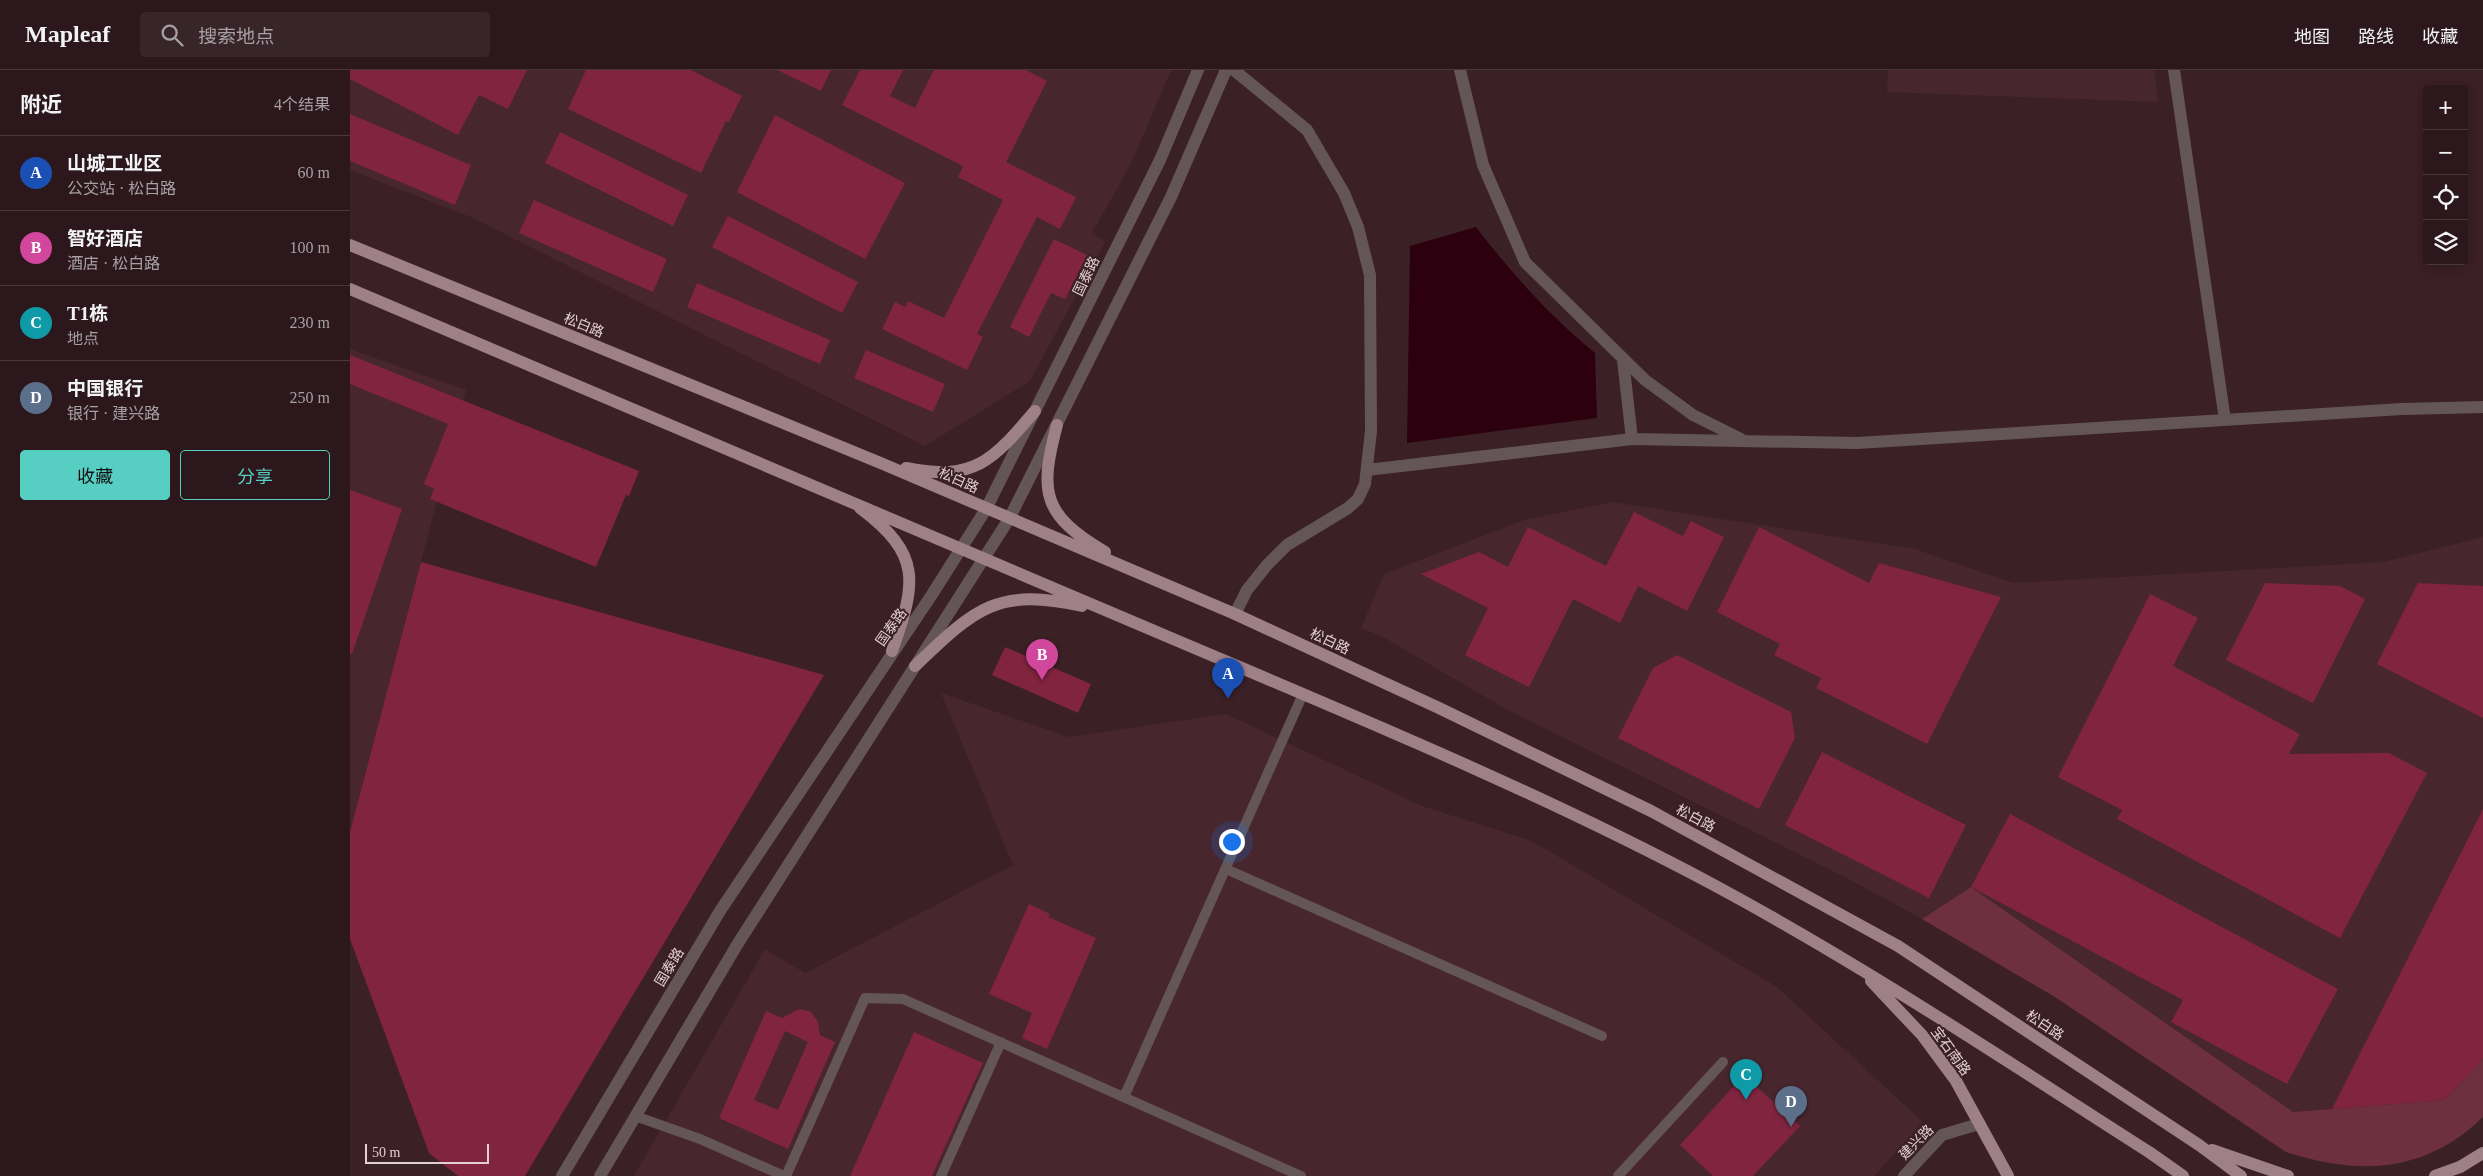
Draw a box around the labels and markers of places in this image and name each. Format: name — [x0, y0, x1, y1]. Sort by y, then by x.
pin: B — [1026, 639, 1058, 680]
pin: A — [1212, 658, 1244, 699]
pin: C — [1730, 1059, 1762, 1100]
pin: D — [1775, 1086, 1807, 1127]

